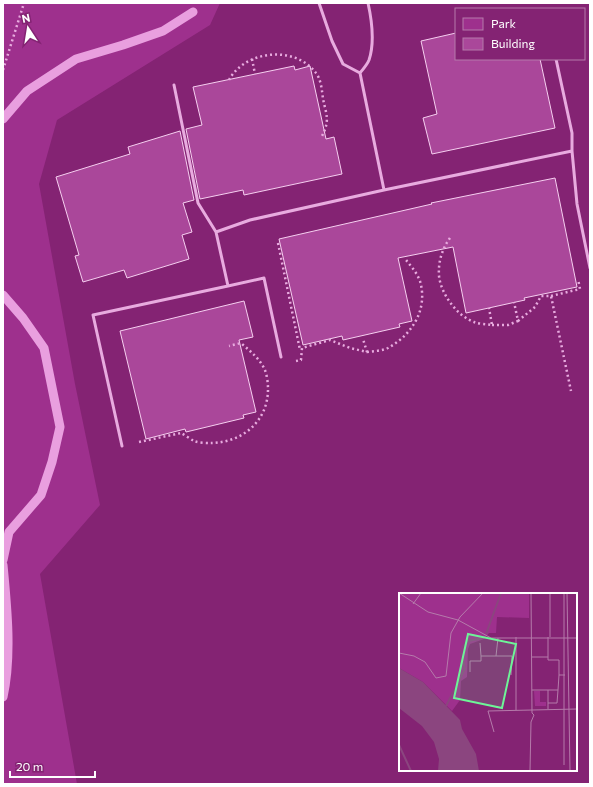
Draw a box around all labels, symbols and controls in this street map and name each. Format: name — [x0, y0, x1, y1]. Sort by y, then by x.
north arrow — [8, 8, 48, 48]
legend — [455, 8, 585, 60]
text: N — [20, 11, 31, 25]
text: Park — [491, 16, 517, 30]
text: Building — [491, 36, 535, 50]
inset map — [399, 593, 577, 771]
scale bar — [10, 753, 95, 779]
text: 20 m — [16, 759, 43, 773]

